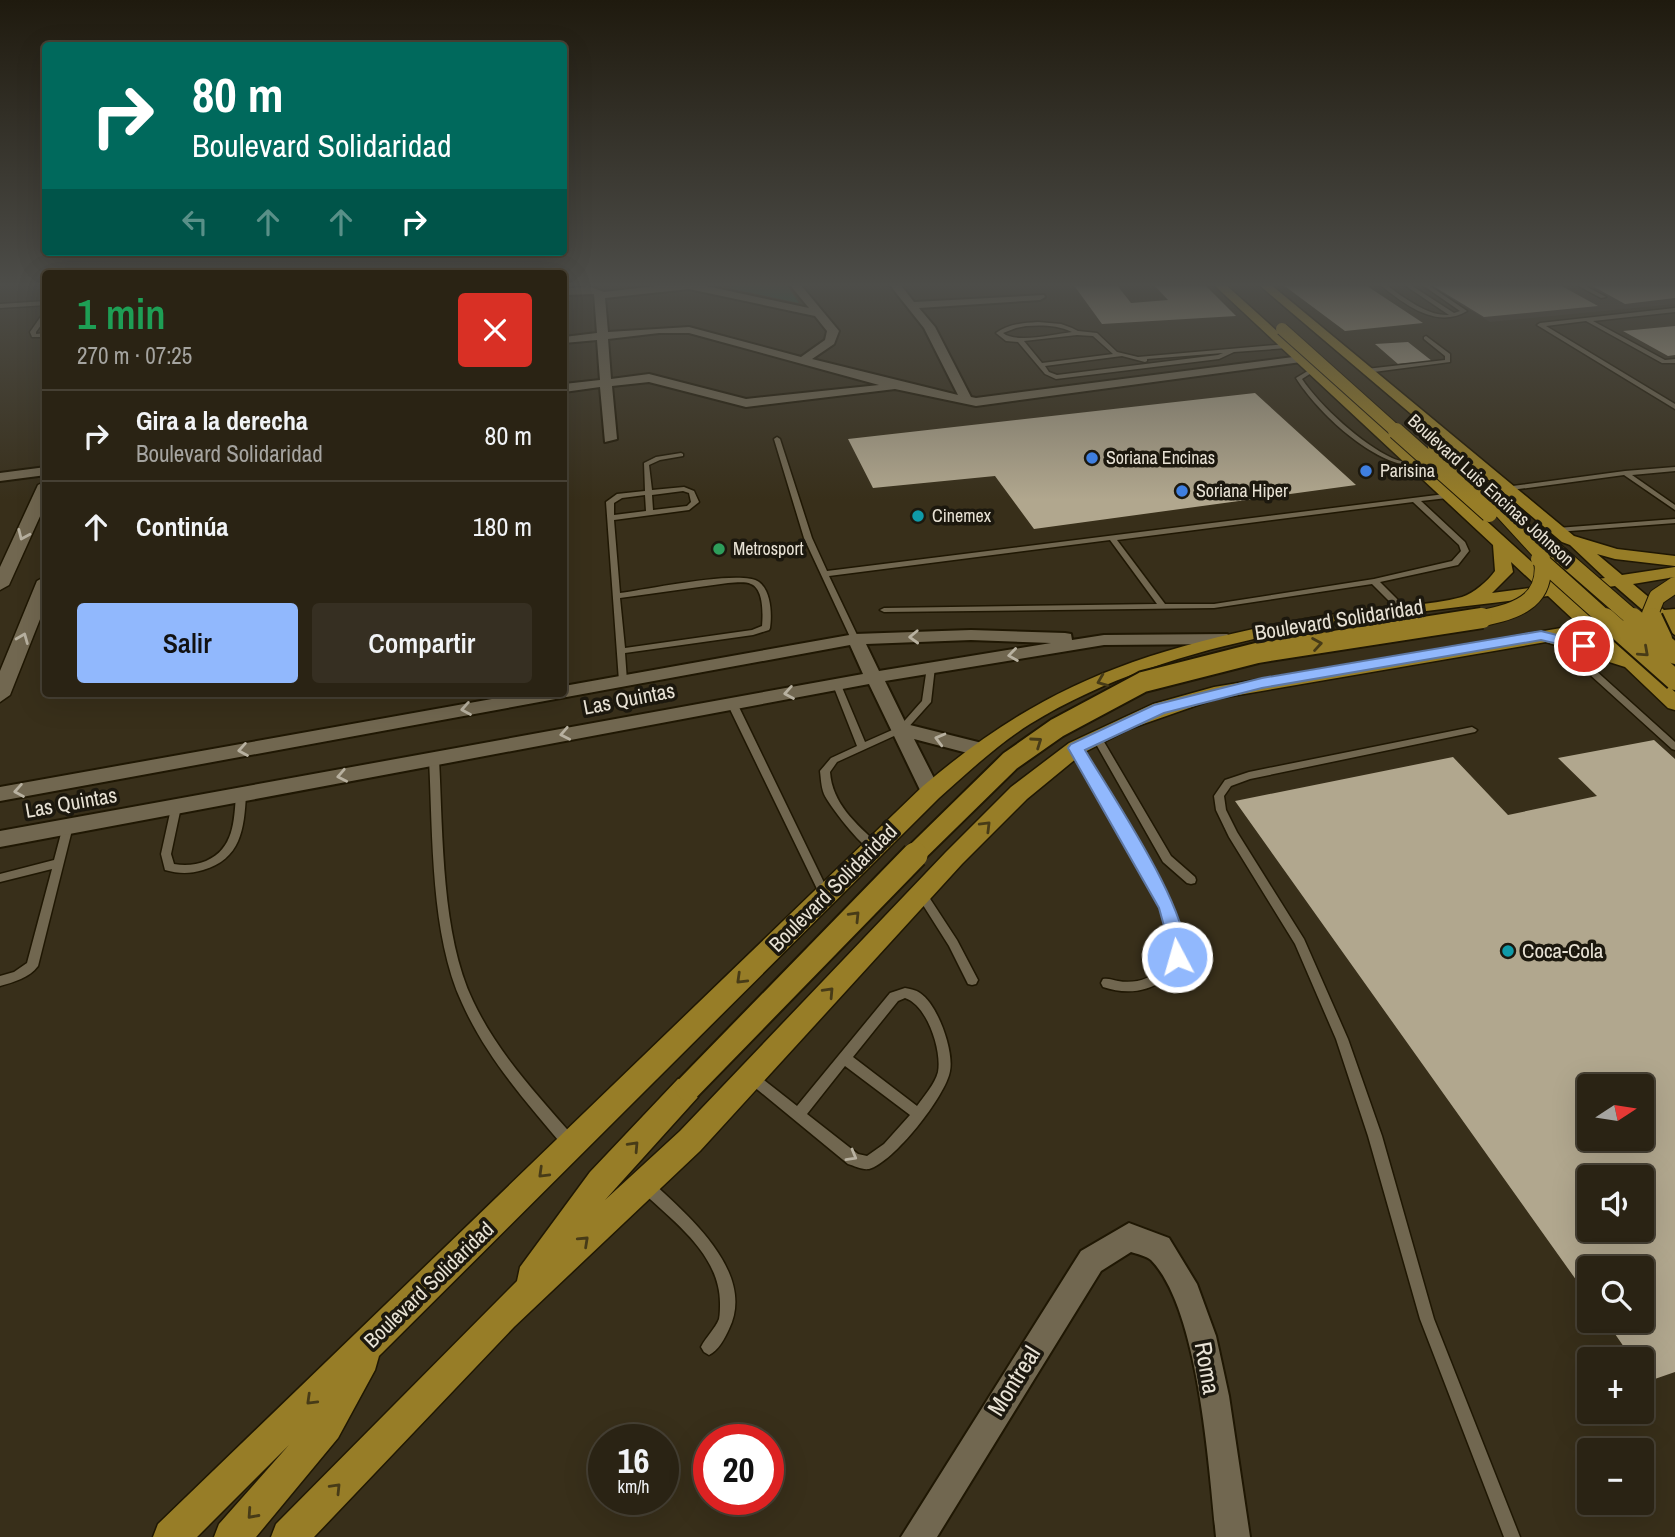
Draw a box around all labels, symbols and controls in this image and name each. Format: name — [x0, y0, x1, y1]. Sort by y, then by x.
text: 80 m — [192, 61, 284, 127]
icon: right — [77, 70, 168, 161]
text: Boulevard Solidaridad — [192, 124, 452, 167]
icon: left — [176, 203, 214, 241]
icon: ahead — [249, 203, 287, 241]
icon: ahead — [322, 203, 360, 241]
icon: right — [395, 203, 433, 241]
text: 1 min — [77, 286, 166, 342]
button: close — [458, 293, 532, 367]
text: 270 m · 07:25 — [77, 340, 192, 371]
text: Gira a la derecha — [136, 403, 308, 438]
street label: Boulevard Luis Encinas Johnson — [1403, 408, 1580, 571]
icon: right — [77, 417, 115, 455]
text: 80 m — [485, 418, 532, 453]
text: Boulevard Solidaridad — [136, 438, 323, 469]
place label: Soriana Encinas — [1106, 445, 1215, 470]
marker: Soriana Encinas — [1084, 450, 1100, 466]
place label: Parisina — [1380, 458, 1435, 483]
marker: Parisina — [1358, 463, 1374, 479]
place label: Soriana Hiper — [1196, 478, 1288, 503]
marker: Soriana Hiper — [1174, 483, 1190, 499]
place label: Cinemex — [932, 503, 992, 528]
icon: ahead — [77, 508, 115, 546]
marker: Cinemex — [910, 508, 926, 524]
text: Continúa — [136, 509, 228, 544]
text: 180 m — [473, 509, 532, 544]
one-way arrow — [17, 528, 31, 540]
place label: Metrosport — [733, 536, 804, 561]
marker: Metrosport — [711, 541, 727, 557]
street label: Boulevard Solidaridad — [1252, 592, 1425, 647]
button: Salir — [77, 603, 298, 683]
button: Compartir — [312, 603, 532, 683]
pin — [1554, 616, 1614, 676]
icon: arrive — [1565, 627, 1603, 665]
one-way arrow — [908, 629, 919, 644]
one-way arrow — [14, 632, 28, 644]
one-way arrow — [1312, 636, 1323, 651]
one-way arrow — [1635, 644, 1648, 656]
one-way arrow — [1007, 647, 1019, 662]
one-way arrow — [1097, 672, 1109, 686]
street label: Las Quintas — [581, 675, 677, 722]
one-way arrow — [783, 685, 795, 700]
one-way arrow — [461, 701, 472, 716]
one-way arrow — [559, 726, 571, 741]
one-way arrow — [935, 733, 947, 747]
one-way arrow — [1029, 738, 1042, 750]
one-way arrow — [237, 741, 249, 756]
one-way arrow — [336, 768, 348, 783]
street label: Las Quintas — [23, 780, 119, 825]
one-way arrow — [13, 782, 25, 797]
street label: Boulevard Solidaridad — [762, 817, 903, 958]
one-way arrow — [977, 822, 990, 835]
one-way arrow — [847, 911, 860, 924]
position arrow — [1140, 920, 1214, 994]
place label: Coca-Cola — [1522, 936, 1604, 965]
marker: Coca-Cola — [1500, 943, 1516, 959]
one-way arrow — [736, 971, 749, 984]
one-way arrow — [821, 987, 834, 1000]
north arrow — [1577, 1074, 1654, 1152]
map controls — [1577, 1074, 1654, 1515]
one-way arrow — [625, 1141, 638, 1154]
one-way arrow — [844, 1148, 857, 1161]
one-way arrow — [539, 1165, 552, 1178]
button: sound — [1577, 1165, 1654, 1242]
street label: Boulevard Solidaridad — [357, 1215, 500, 1354]
one-way arrow — [576, 1237, 589, 1249]
button: search — [1577, 1256, 1654, 1333]
street label: Roma — [1188, 1339, 1228, 1396]
street label: Montreal — [979, 1340, 1047, 1421]
button: + — [1577, 1347, 1654, 1424]
one-way arrow — [306, 1392, 319, 1405]
speed limit sign: 20 — [693, 1424, 784, 1515]
text: 16 — [618, 1437, 649, 1484]
button: − — [1577, 1438, 1654, 1515]
text: km/h — [618, 1474, 650, 1499]
one-way arrow — [328, 1483, 341, 1496]
one-way arrow — [248, 1506, 260, 1519]

